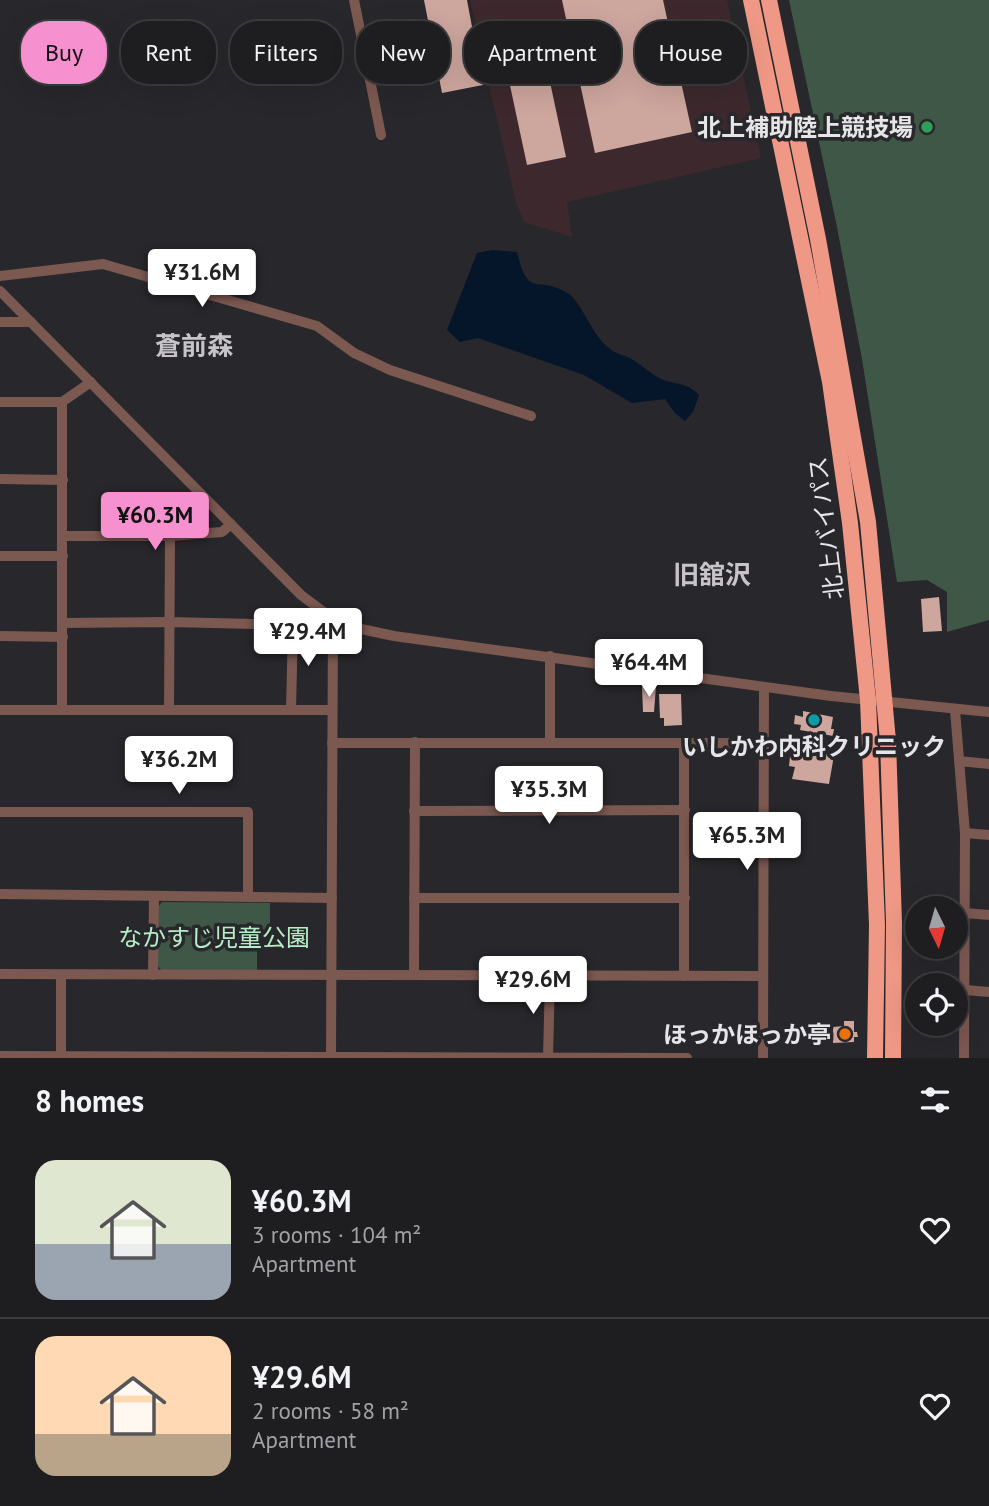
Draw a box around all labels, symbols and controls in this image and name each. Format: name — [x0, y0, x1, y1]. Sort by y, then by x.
chip: Buy — [21, 21, 107, 84]
chip: Rent — [121, 21, 216, 84]
chip: Filters — [230, 21, 342, 84]
chip: New — [356, 21, 450, 84]
chip: Apartment — [464, 21, 621, 84]
chip: House — [635, 21, 747, 84]
place label: 北上補助陸上競技場 — [697, 112, 913, 143]
marker: 北上補助陸上競技場 — [919, 119, 935, 135]
pin: ¥31.6M — [145, 250, 259, 309]
text: ¥31.6M — [164, 257, 240, 286]
district label: 蒼前森 — [155, 329, 233, 362]
street label: 北上バイパス — [802, 455, 850, 601]
pin: ¥60.3M — [98, 492, 212, 552]
text: ¥60.3M — [117, 500, 193, 529]
district label: 旧舘沢 — [673, 558, 751, 591]
pin: ¥29.4M — [251, 608, 365, 668]
text: ¥29.4M — [270, 616, 346, 645]
pin: ¥64.4M — [592, 640, 706, 699]
text: ¥64.4M — [611, 647, 687, 676]
marker: いしかわ内科クリニック — [806, 712, 822, 728]
place label: いしかわ内科クリニック — [682, 731, 946, 762]
pin: ¥36.2M — [122, 736, 236, 796]
text: ¥36.2M — [141, 744, 217, 773]
pin: ¥35.3M — [492, 766, 606, 826]
text: ¥35.3M — [511, 774, 587, 803]
pin: ¥65.3M — [690, 812, 804, 872]
text: ¥65.3M — [709, 820, 785, 849]
north arrow — [905, 896, 968, 959]
map controls — [905, 896, 968, 1036]
park label: なかすじ児童公園 — [118, 922, 310, 953]
pin: ¥29.6M — [476, 956, 590, 1016]
text: ¥29.6M — [495, 964, 571, 993]
button: locate — [905, 973, 968, 1036]
place label: ほっかほっか亭 — [663, 1019, 831, 1050]
marker: ほっかほっか亭 — [837, 1026, 853, 1042]
text: 8 homes — [35, 1081, 144, 1120]
icon: filters — [916, 1081, 954, 1119]
text: ¥60.3M — [252, 1181, 351, 1220]
icon: home — [91, 1188, 175, 1272]
icon: heart — [916, 1211, 954, 1249]
text: 3 rooms · 104 m² — [252, 1220, 421, 1249]
text: Apartment — [252, 1249, 356, 1278]
text: ¥29.6M — [252, 1357, 351, 1396]
icon: home — [91, 1364, 175, 1448]
icon: heart — [916, 1387, 954, 1425]
text: 2 rooms · 58 m² — [252, 1396, 409, 1425]
text: Apartment — [252, 1425, 356, 1454]

